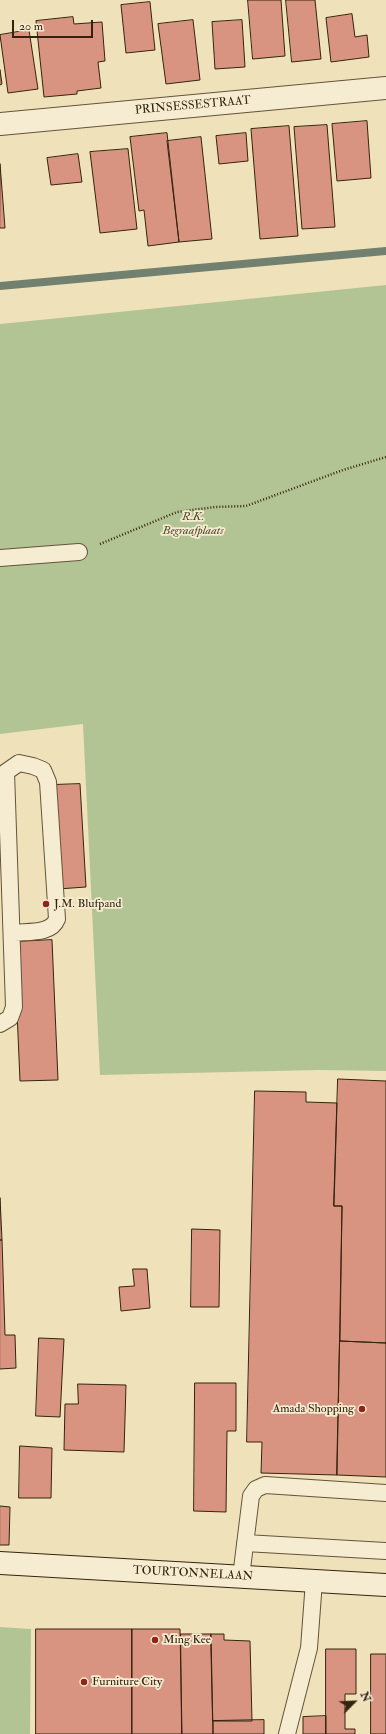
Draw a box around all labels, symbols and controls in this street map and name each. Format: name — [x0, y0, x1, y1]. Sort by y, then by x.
scale bar — [14, 12, 95, 38]
text: 20 m — [19, 19, 43, 34]
street label: PRINSESSESTRAAT — [134, 94, 252, 118]
park label: R.K. Begraafplaats — [163, 510, 223, 538]
place label: J.M. Blufpand — [54, 897, 121, 911]
marker: J.M. Blufpand — [41, 899, 51, 909]
place label: Amada Shopping — [273, 1402, 354, 1416]
marker: Amada Shopping — [357, 1404, 367, 1414]
street label: TOURTONNELAAN — [132, 1564, 254, 1584]
place label: Ming Kee — [163, 1633, 211, 1647]
marker: Ming Kee — [150, 1635, 160, 1645]
place label: Furniture City — [92, 1675, 162, 1689]
marker: Furniture City — [79, 1677, 89, 1687]
north arrow — [334, 1682, 374, 1722]
text: N — [357, 1690, 373, 1704]

